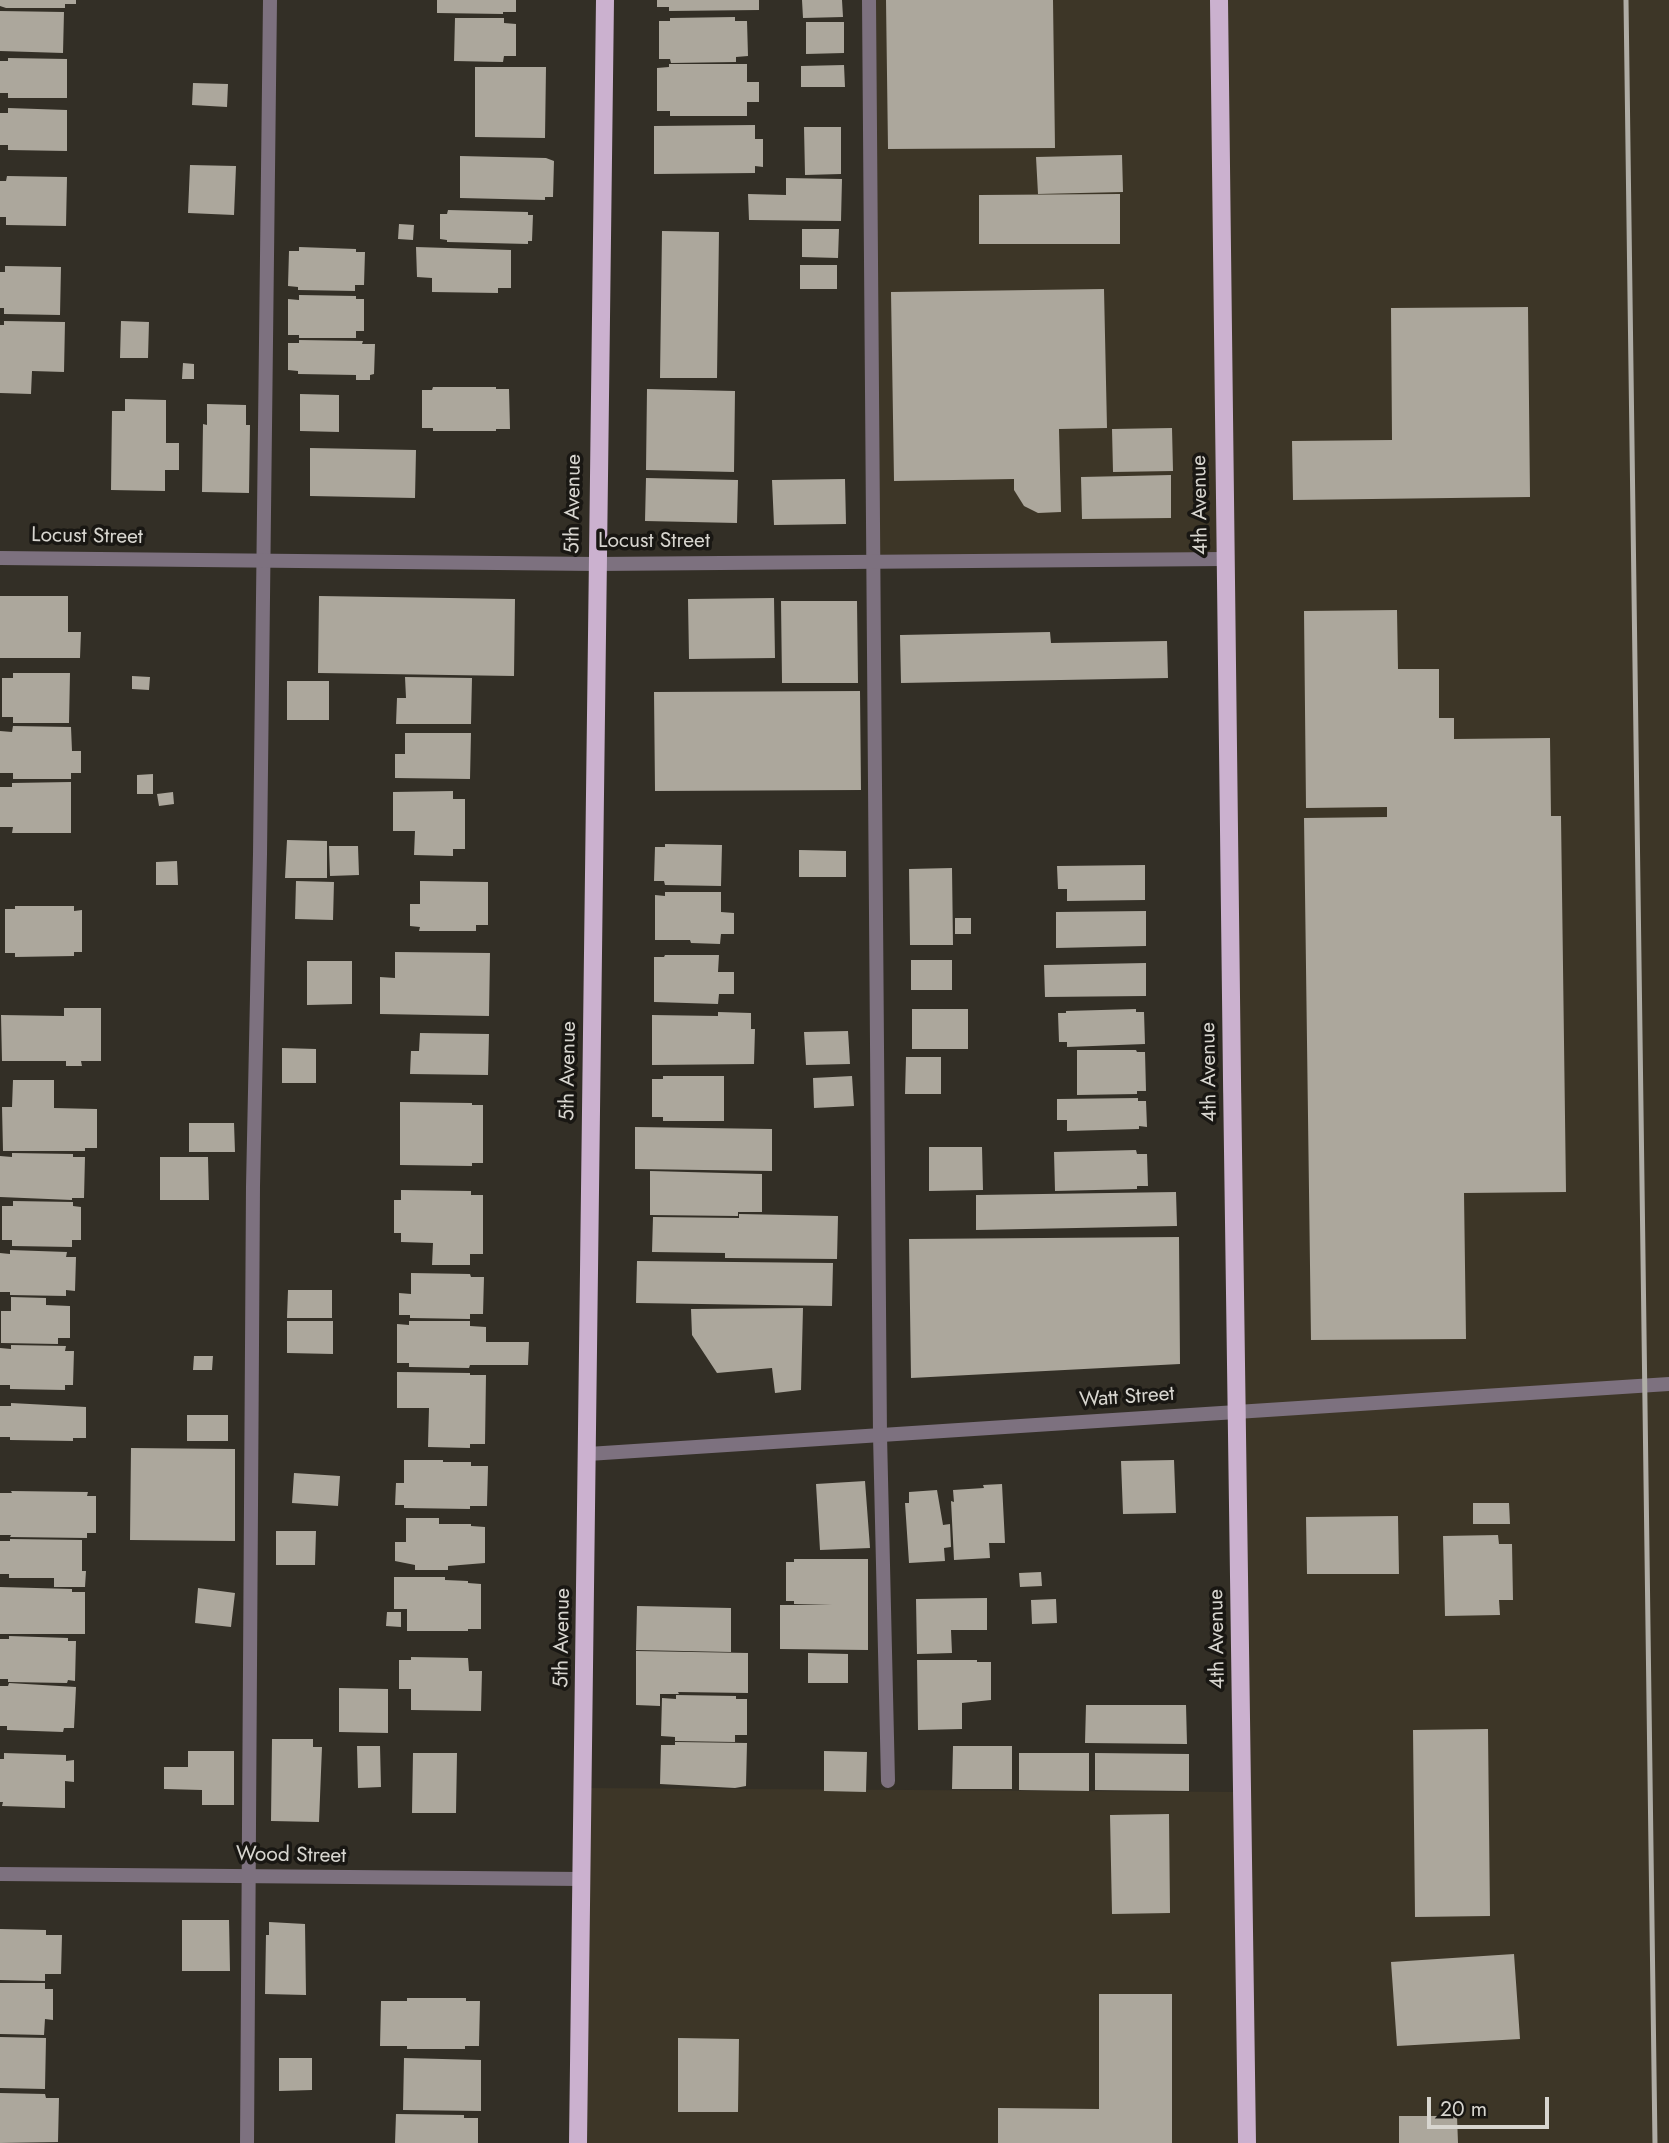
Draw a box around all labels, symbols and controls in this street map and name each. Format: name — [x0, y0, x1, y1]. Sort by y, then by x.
street label: 5th Avenue — [561, 454, 587, 554]
street label: 4th Avenue — [1188, 455, 1214, 555]
street label: Locust Street — [31, 523, 143, 551]
street label: Locust Street — [598, 529, 710, 555]
street label: 5th Avenue — [556, 1021, 582, 1121]
street label: 4th Avenue — [1197, 1022, 1223, 1122]
street label: Watt Street — [1079, 1382, 1175, 1414]
street label: 5th Avenue — [550, 1588, 576, 1688]
street label: 4th Avenue — [1205, 1589, 1231, 1689]
street label: Wood Street — [236, 1842, 346, 1870]
scale bar — [1431, 2084, 1554, 2128]
text: 20 m — [1440, 2094, 1487, 2124]

